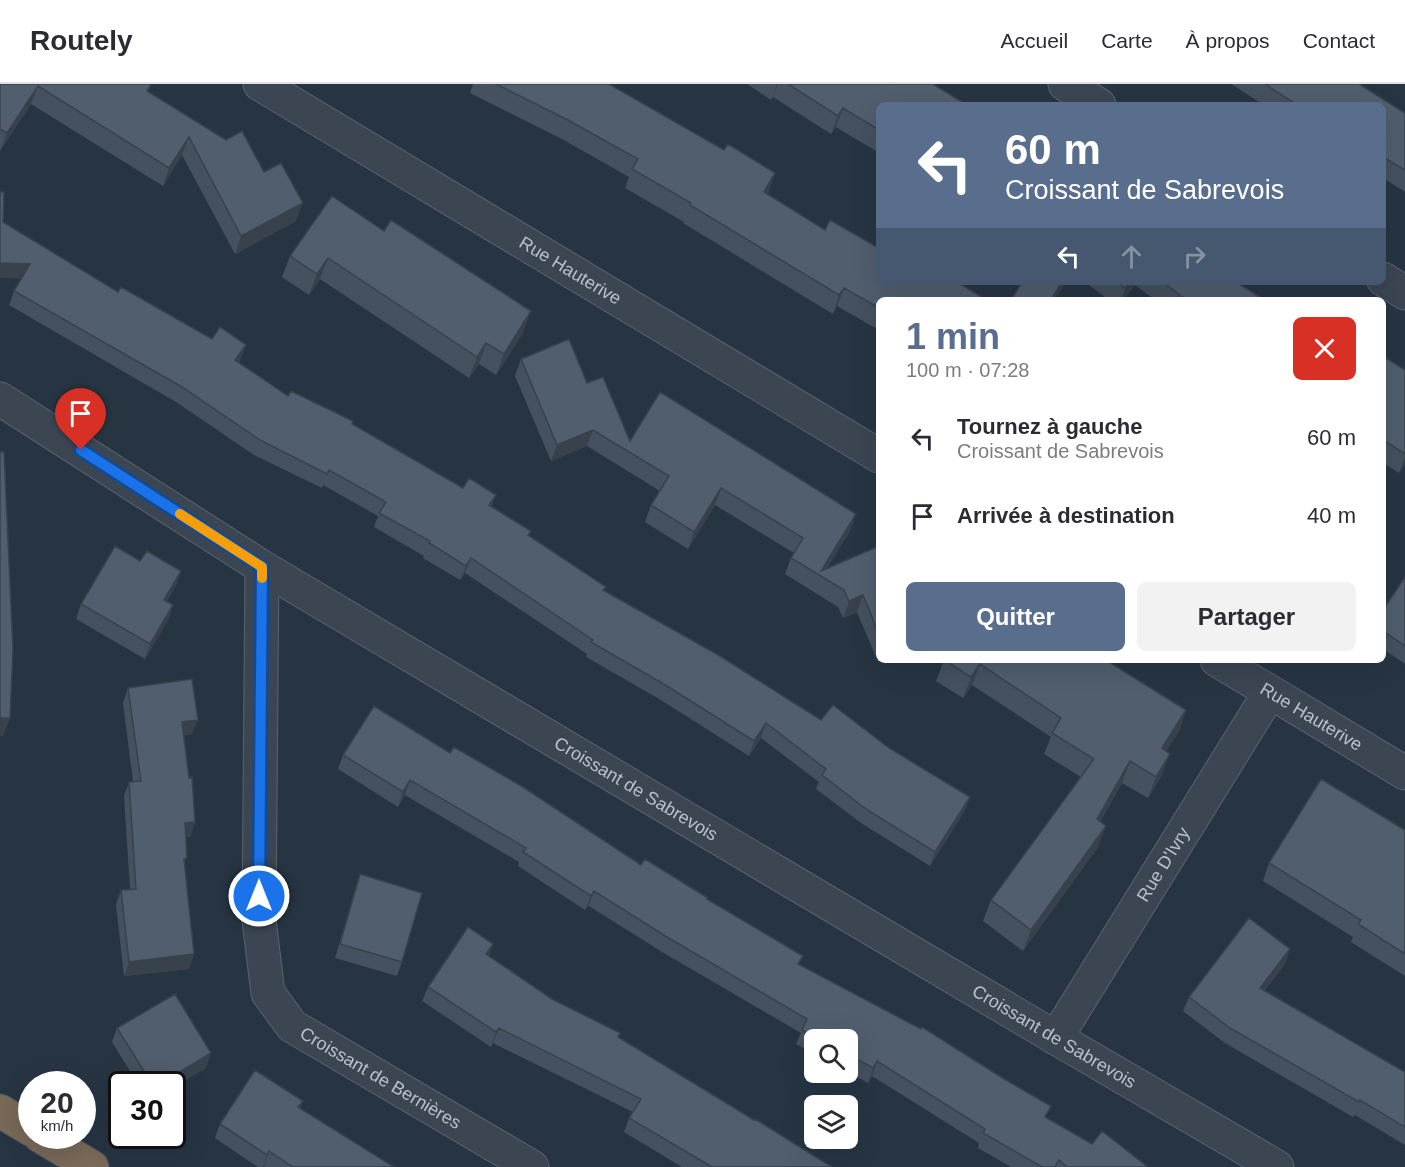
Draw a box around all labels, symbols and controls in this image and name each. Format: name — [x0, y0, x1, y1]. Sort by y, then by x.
text: Routely — [30, 25, 133, 56]
text: Accueil — [1001, 29, 1068, 52]
text: Carte — [1101, 29, 1153, 52]
text: À propos — [1186, 29, 1270, 52]
text: Contact — [1303, 29, 1375, 52]
icon: left — [906, 126, 984, 204]
text: 60 m — [1005, 126, 1101, 173]
text: Croissant de Sabrevois — [1005, 175, 1284, 205]
street label: Rue Hauterive — [516, 232, 625, 309]
icon: left — [1052, 240, 1085, 273]
icon: ahead — [1115, 240, 1148, 273]
icon: right — [1178, 240, 1211, 273]
text: 1 min — [906, 316, 1000, 357]
button: close — [1293, 317, 1356, 380]
text: 100 m · 07:28 — [906, 359, 1029, 381]
pin — [55, 388, 106, 450]
icon: arrive — [64, 397, 97, 430]
text: Tournez à gauche — [957, 414, 1142, 439]
icon: left — [906, 422, 939, 455]
text: 60 m — [1307, 425, 1356, 450]
text: Croissant de Sabrevois — [957, 440, 1164, 462]
icon: arrive — [906, 500, 939, 533]
text: Arrivée à destination — [957, 503, 1175, 528]
text: 40 m — [1307, 503, 1356, 528]
button: Quitter — [906, 582, 1125, 651]
button: Partager — [1137, 582, 1356, 651]
street label: Rue Hauterive — [1257, 678, 1366, 755]
street label: Croissant de Sabrevois — [551, 733, 721, 845]
street label: Rue D'Ivry — [1133, 824, 1194, 905]
position arrow — [227, 864, 291, 928]
street label: Croissant de Sabrevois — [969, 981, 1139, 1092]
street label: Croissant de Bernières — [296, 1023, 465, 1133]
map controls — [804, 1029, 858, 1149]
button: search — [804, 1029, 858, 1083]
speed limit sign: 30 — [108, 1071, 186, 1149]
text: 20 — [40, 1086, 74, 1119]
button: layers — [804, 1095, 858, 1149]
text: km/h — [41, 1117, 73, 1134]

